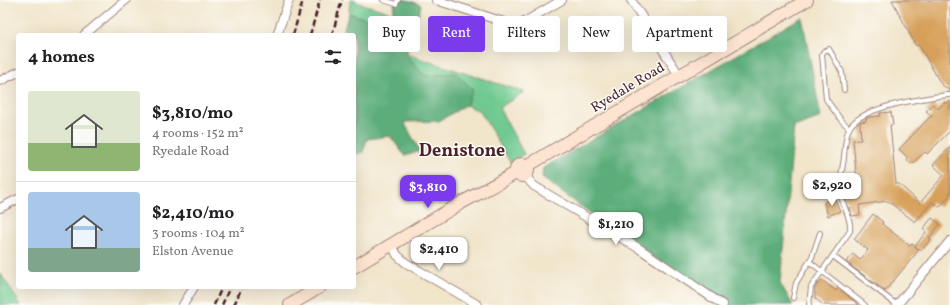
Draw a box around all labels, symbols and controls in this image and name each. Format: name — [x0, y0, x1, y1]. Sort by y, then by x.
chip: Buy — [368, 16, 420, 52]
chip: Rent — [428, 16, 485, 52]
chip: Filters — [493, 16, 560, 52]
chip: New — [568, 16, 624, 52]
chip: Apartment — [632, 16, 727, 52]
text: 4 homes — [28, 46, 95, 69]
icon: filters — [322, 46, 344, 68]
street label: Ryedale Road — [587, 58, 669, 118]
text: $3,810/mo — [152, 102, 233, 125]
icon: home — [60, 107, 108, 155]
text: 4 rooms · 152 m² — [152, 125, 244, 143]
district label: Denistone — [419, 139, 505, 164]
text: Ryedale Road — [152, 143, 229, 161]
pin: $2,920 — [799, 173, 865, 207]
pin: $3,810 — [395, 175, 461, 209]
text: $2,920 — [812, 177, 852, 195]
text: $3,810 — [409, 179, 447, 197]
text: $2,410/mo — [152, 202, 234, 225]
icon: home — [60, 208, 108, 256]
pin: $1,210 — [583, 212, 649, 246]
text: $1,210 — [598, 216, 634, 234]
text: 3 rooms · 104 m² — [152, 225, 245, 243]
pin: $2,410 — [406, 237, 472, 271]
text: $2,410 — [420, 241, 458, 259]
text: Elston Avenue — [152, 243, 234, 261]

